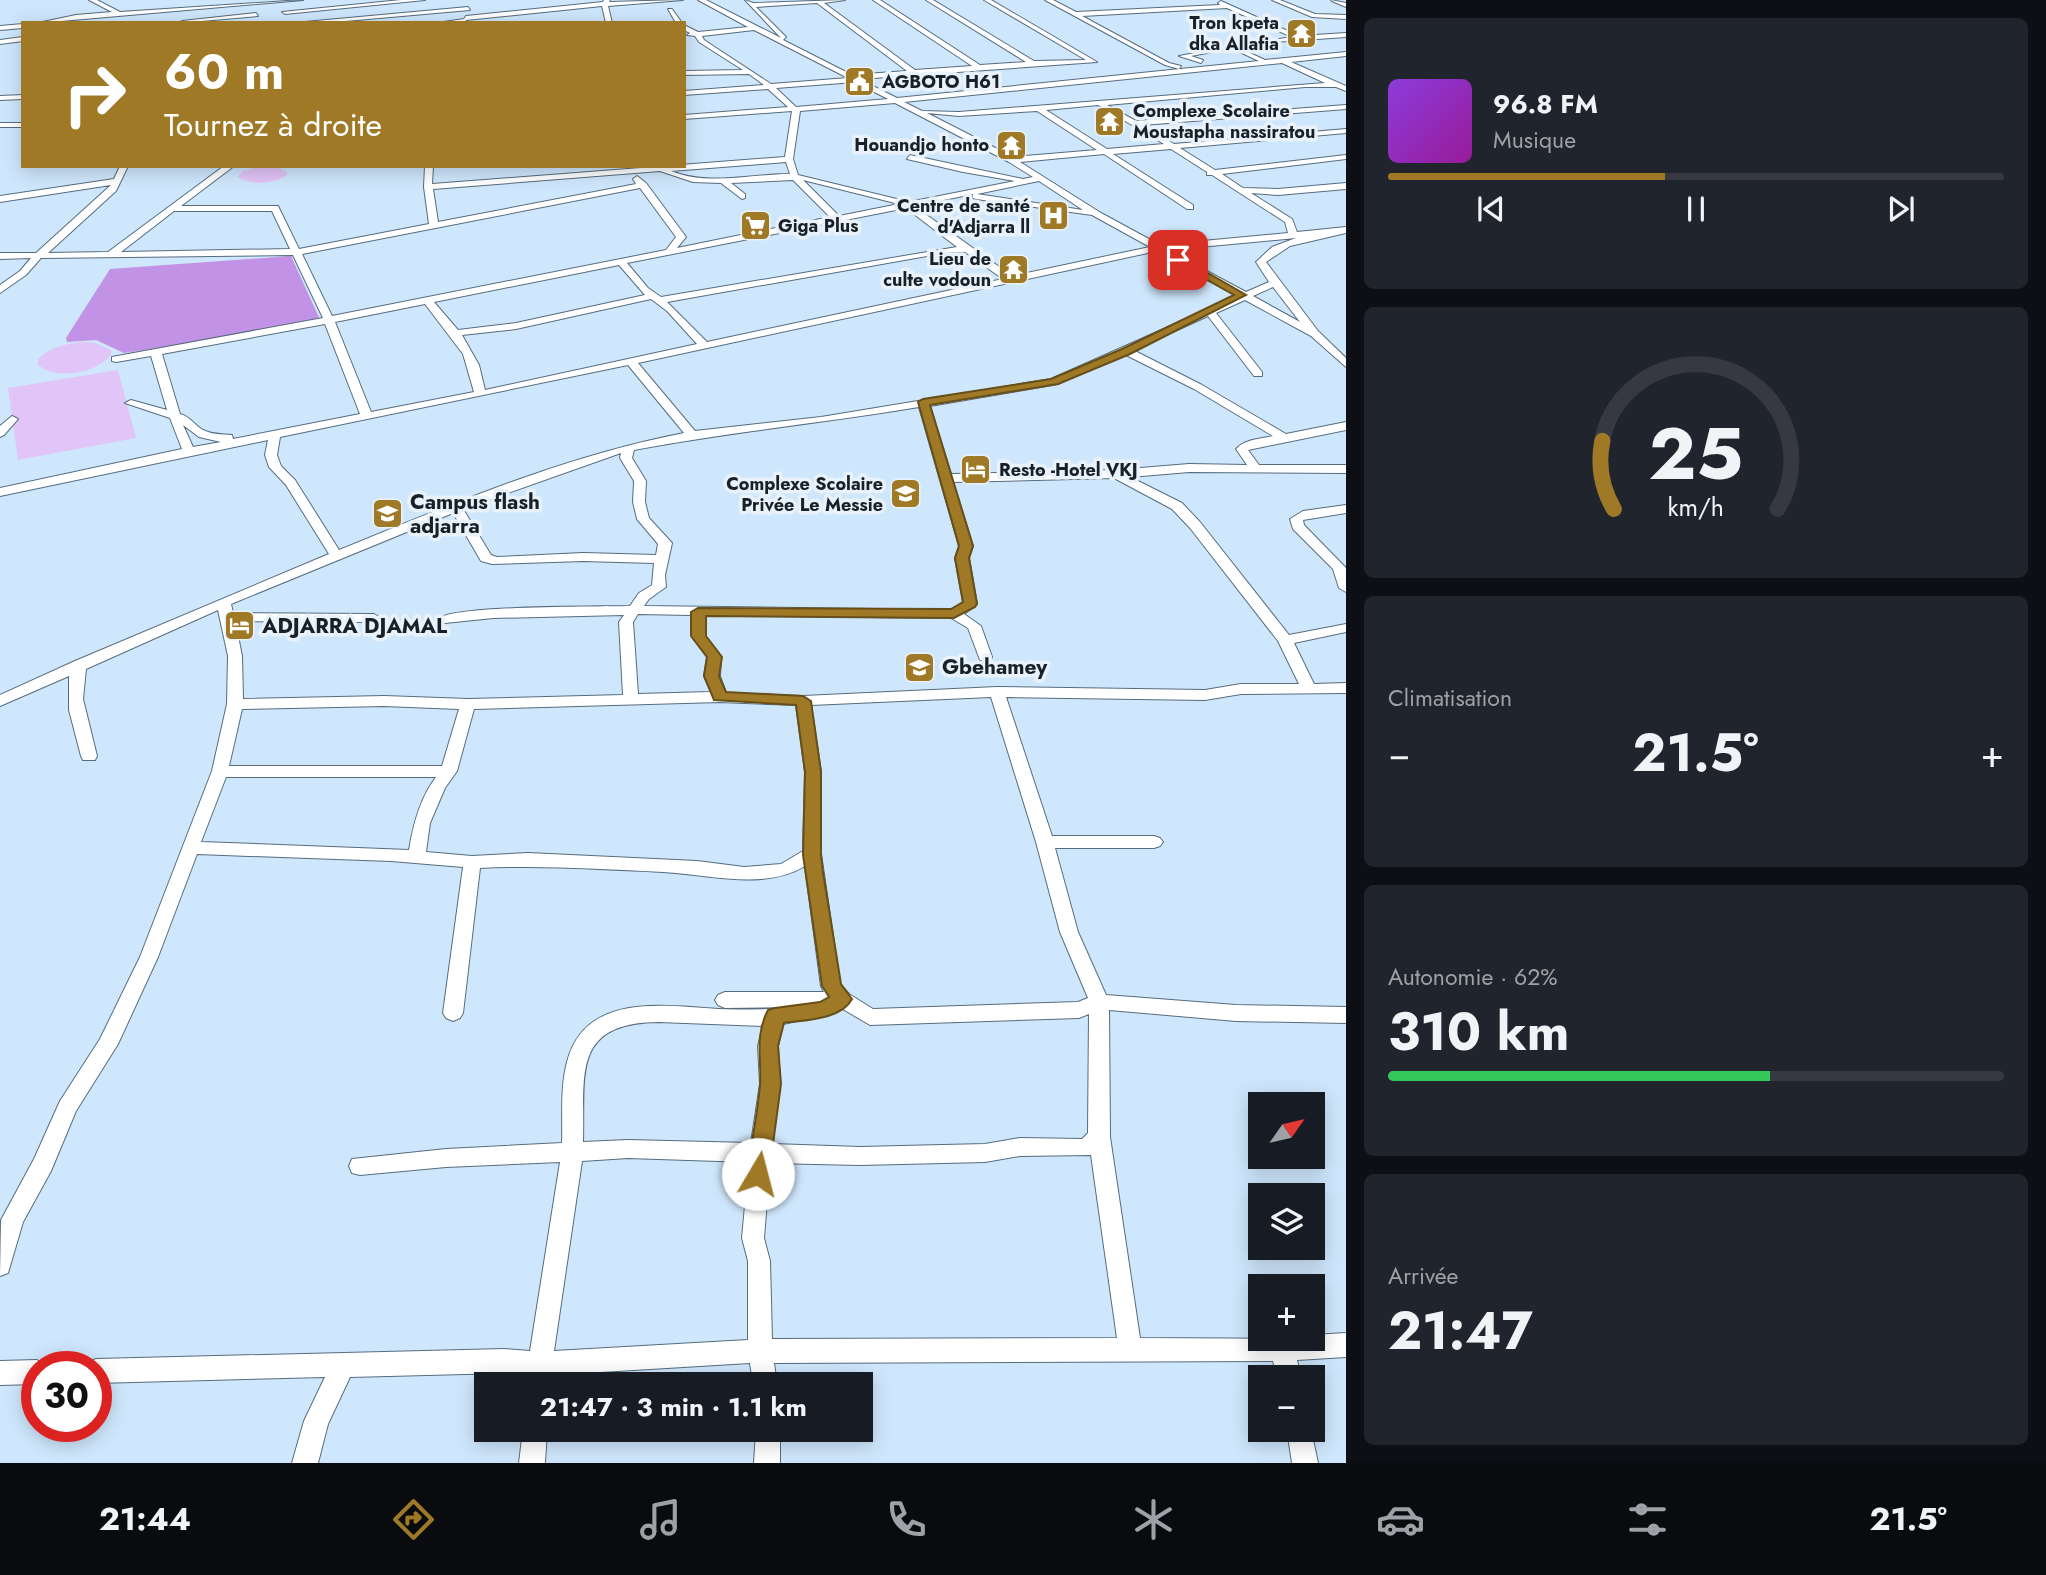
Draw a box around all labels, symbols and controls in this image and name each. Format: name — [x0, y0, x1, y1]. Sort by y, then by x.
place label: Tron kpeta dka Allafia — [1189, 10, 1279, 57]
temple icon: Tron kpeta dka Allafia — [1285, 16, 1319, 50]
text: 60 m — [164, 37, 284, 107]
icon: right — [49, 49, 140, 140]
public building icon: AGBOTO H61 — [842, 65, 876, 99]
place label: AGBOTO H61 — [881, 69, 1000, 95]
text: 96.8 FM — [1493, 85, 1598, 123]
place label: Complexe Scolaire Moustapha nassiratou — [1133, 98, 1315, 145]
text: Tournez à droite — [164, 102, 382, 148]
temple icon: Complexe Scolaire Moustapha nassiratou — [1093, 104, 1127, 138]
text: Musique — [1493, 123, 1576, 157]
temple icon: Houandjo honto — [995, 128, 1029, 162]
place label: Houandjo honto — [854, 132, 989, 158]
icon: previous — [1472, 190, 1510, 228]
icon: pause — [1677, 190, 1715, 228]
icon: next — [1882, 190, 1920, 228]
place label: Centre de santé d'Adjarra ll — [897, 193, 1030, 240]
hospital icon: Centre de santé d'Adjarra ll — [1036, 199, 1070, 233]
supermarket icon: Giga Plus — [738, 209, 772, 243]
place label: Giga Plus — [778, 213, 858, 239]
pin — [1148, 230, 1208, 290]
icon: arrive — [1159, 241, 1197, 279]
place label: Lieu de culte vodoun — [883, 246, 991, 293]
temple icon: Lieu de culte vodoun — [997, 252, 1031, 286]
text: 25 — [1649, 401, 1743, 506]
hotel icon: Resto -Hotel VKJ — [959, 453, 993, 487]
place label: Resto -Hotel VKJ — [999, 457, 1138, 483]
place label: Complexe Scolaire Privée Le Messie — [726, 471, 883, 518]
school or university icon: Complexe Scolaire Privée Le Messie — [889, 477, 923, 511]
place label: Campus flash adjarra — [410, 487, 540, 541]
text: km/h — [1668, 488, 1724, 524]
school or university icon: Campus flash adjarra — [370, 497, 404, 531]
hotel icon: ADJARRA DJAMAL — [222, 609, 256, 643]
place label: ADJARRA DJAMAL — [261, 611, 447, 641]
school or university icon: Gbehamey — [902, 650, 936, 684]
place label: Gbehamey — [942, 652, 1048, 682]
text: Climatisation — [1388, 681, 1512, 715]
text: 21.5° — [1632, 715, 1759, 791]
text: − — [1388, 726, 1410, 781]
text: + — [1981, 726, 2004, 781]
text: Autonomie · 62% — [1388, 960, 1558, 994]
text: 310 km — [1388, 994, 1569, 1070]
north arrow — [1248, 1092, 1325, 1169]
map controls — [1248, 1092, 1325, 1442]
position arrow — [721, 1137, 795, 1211]
button: layers — [1248, 1183, 1325, 1260]
text: Arrivée — [1388, 1259, 1458, 1293]
button: + — [1248, 1274, 1325, 1351]
text: 21:47 — [1388, 1293, 1533, 1369]
speed limit sign: 30 — [21, 1351, 112, 1442]
button: − — [1248, 1365, 1325, 1442]
text: 21:47 · 3 min · 1.1 km — [540, 1388, 807, 1426]
icon: directions — [389, 1495, 438, 1544]
icon: music — [636, 1495, 685, 1544]
icon: phone — [882, 1495, 931, 1544]
icon: climate — [1129, 1495, 1178, 1544]
icon: car — [1376, 1495, 1425, 1544]
icon: filters — [1623, 1495, 1672, 1544]
text: 21:44 — [99, 1496, 191, 1542]
text: 21.5° — [1869, 1496, 1947, 1542]

